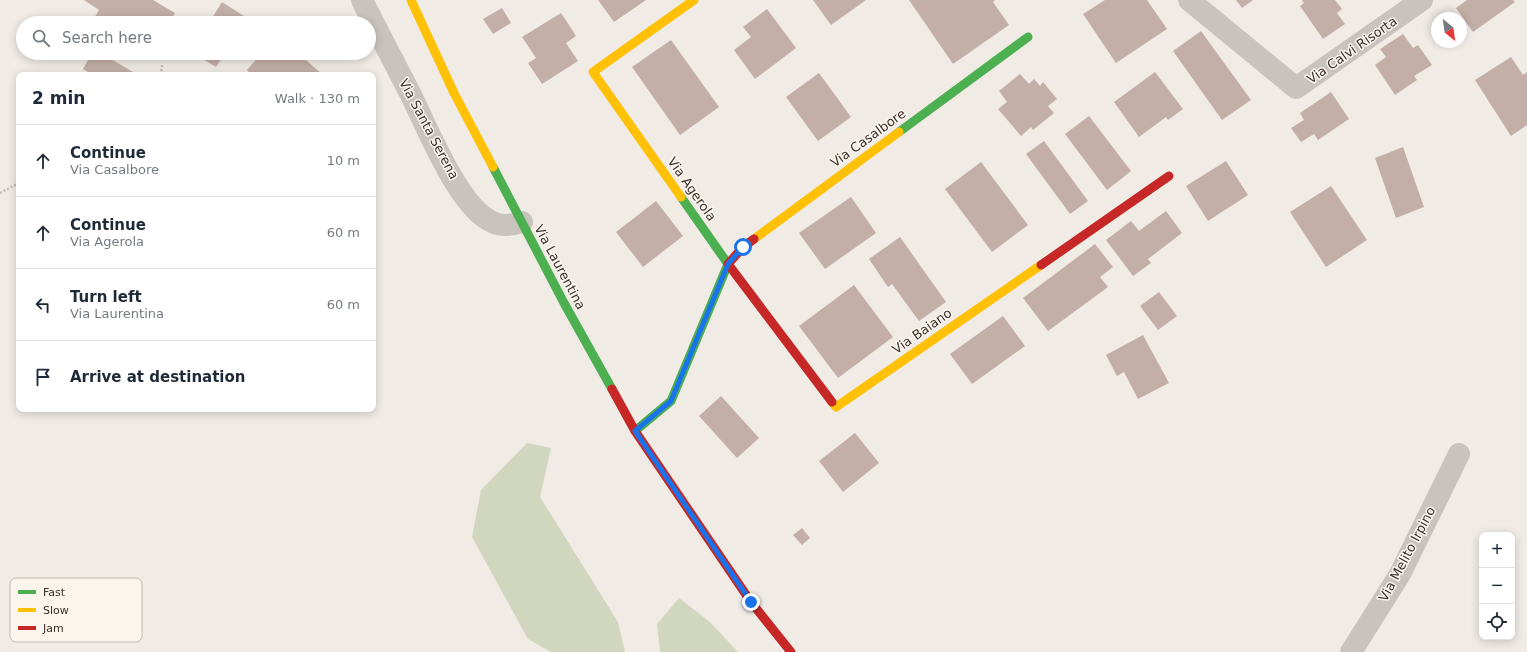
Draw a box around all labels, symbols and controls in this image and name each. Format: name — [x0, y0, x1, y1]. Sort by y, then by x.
north arrow — [1431, 12, 1467, 48]
street label: Via Calvi Risorta — [1304, 13, 1400, 87]
search box — [16, 16, 376, 60]
icon: search — [30, 27, 52, 49]
text: Search here — [62, 29, 152, 47]
street label: Via Santa Serena — [396, 76, 462, 182]
text: 2 min — [32, 88, 85, 108]
text: Walk · 130 m — [275, 91, 360, 106]
street label: Via Casalbore — [828, 106, 908, 170]
text: Continue — [70, 144, 146, 162]
icon: ahead — [32, 150, 54, 172]
text: 10 m — [327, 153, 360, 168]
street label: Via Agerola — [665, 154, 719, 224]
text: Via Casalbore — [70, 162, 159, 177]
text: Continue — [70, 216, 146, 234]
icon: ahead — [32, 222, 54, 244]
street label: Via Laurentina — [531, 222, 589, 312]
text: 60 m — [327, 225, 360, 240]
text: Via Agerola — [70, 234, 144, 249]
route start — [734, 238, 752, 256]
text: Turn left — [70, 288, 142, 306]
icon: left — [32, 294, 54, 316]
text: 60 m — [327, 297, 360, 312]
street label: Via Baiano — [889, 305, 955, 357]
text: Via Laurentina — [70, 306, 164, 321]
icon: arrive — [32, 366, 54, 388]
text: Arrive at destination — [70, 368, 245, 386]
street label: Via Melito Irpino — [1376, 504, 1438, 604]
map controls — [1479, 532, 1515, 640]
button: + — [1479, 532, 1515, 568]
button: − — [1479, 568, 1515, 604]
legend — [10, 578, 142, 642]
text: Fast — [43, 586, 66, 599]
route end — [742, 593, 760, 611]
text: Slow — [43, 604, 69, 617]
button: locate — [1479, 604, 1515, 640]
text: Jam — [42, 622, 64, 635]

